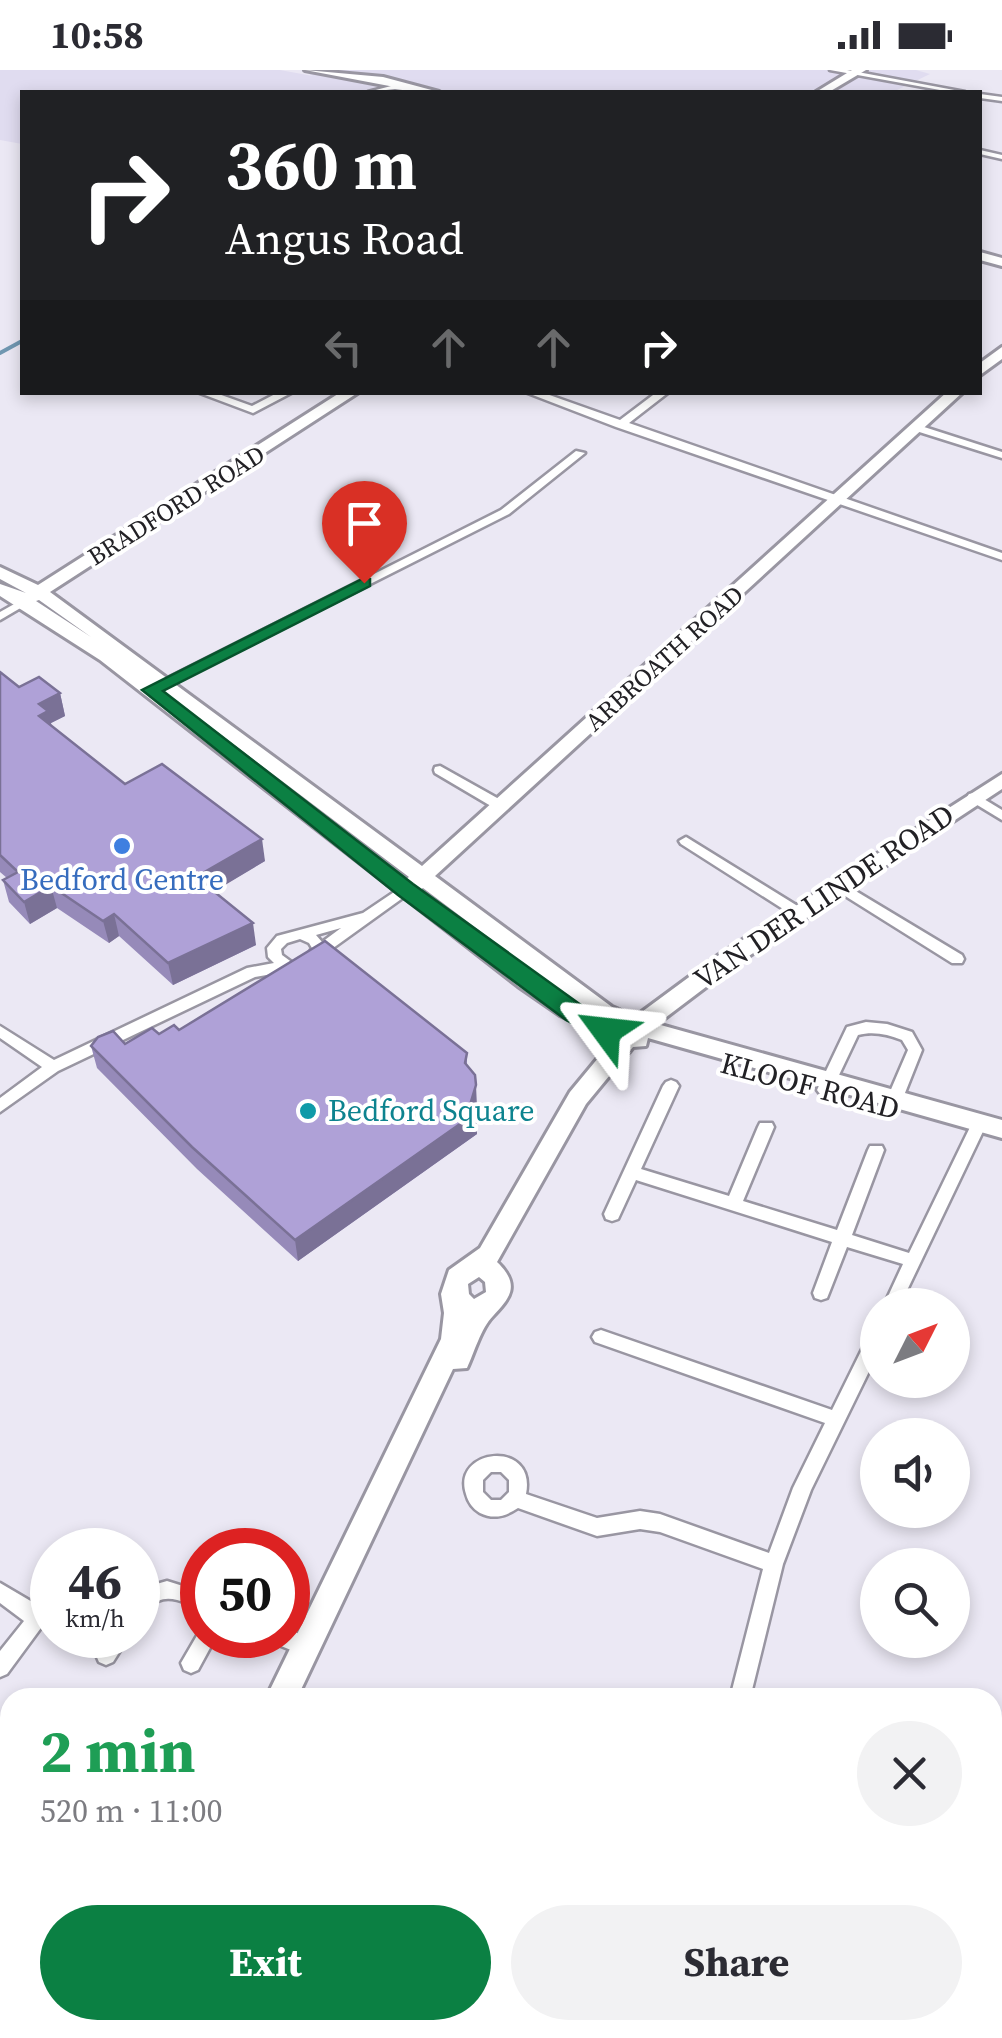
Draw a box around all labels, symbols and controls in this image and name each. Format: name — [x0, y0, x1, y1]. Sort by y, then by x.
text: 10:58 — [50, 9, 144, 61]
text: 360 m — [225, 116, 417, 212]
icon: right — [60, 130, 190, 260]
text: Angus Road — [225, 207, 464, 269]
icon: left — [316, 320, 371, 375]
icon: ahead — [421, 320, 476, 375]
icon: ahead — [526, 320, 581, 375]
icon: right — [631, 320, 686, 375]
street label: BRADFORD ROAD — [81, 437, 271, 573]
pin — [322, 481, 407, 584]
icon: arrive — [337, 496, 392, 551]
street label: ARBROATH ROAD — [577, 578, 751, 738]
street label: VAN DER LINDE ROAD — [685, 794, 962, 999]
marker: Bedford Centre — [111, 835, 133, 857]
place label: Bedford Centre — [20, 859, 224, 900]
position arrow — [554, 979, 658, 1083]
street label: KLOOF ROAD — [716, 1042, 904, 1129]
place label: Bedford Square — [328, 1090, 535, 1131]
marker: Bedford Square — [297, 1100, 319, 1122]
north arrow — [860, 1288, 970, 1398]
map controls — [860, 1288, 970, 1658]
button: sound — [860, 1418, 970, 1528]
speed limit sign: 50 — [180, 1528, 310, 1658]
text: 46 — [68, 1546, 122, 1615]
button: search — [860, 1548, 970, 1658]
text: km/h — [65, 1601, 125, 1635]
text: 2 min — [40, 1710, 196, 1792]
button: close — [857, 1721, 962, 1826]
text: 520 m · 11:00 — [40, 1789, 222, 1833]
button: Exit — [40, 1905, 491, 2020]
button: Share — [511, 1905, 962, 2020]

